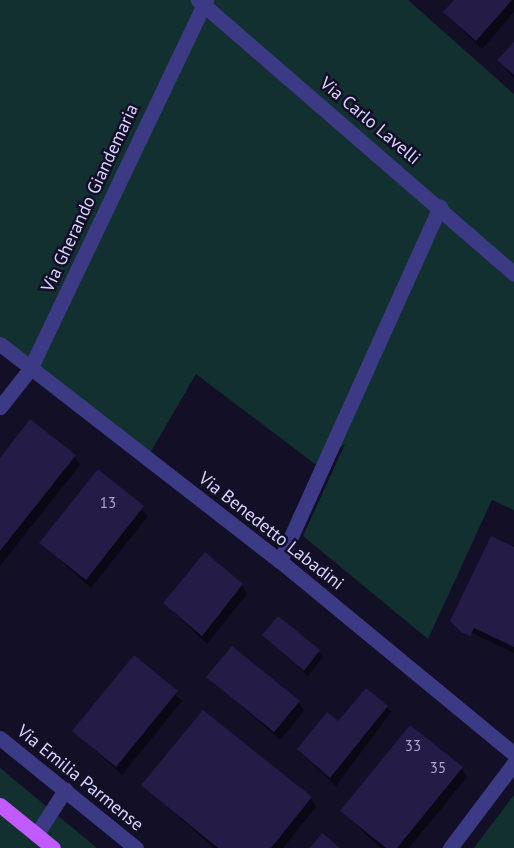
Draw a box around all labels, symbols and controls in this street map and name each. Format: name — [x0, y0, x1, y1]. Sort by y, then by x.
street label: Via Carlo Lavelli — [315, 73, 425, 169]
street label: Via Gherando Giandemaria — [37, 101, 143, 295]
street label: Via Benedetto Labadini — [194, 468, 348, 594]
house number: 13 — [100, 494, 116, 512]
street label: Via Emilia Parmense — [12, 720, 148, 836]
house number: 33 — [405, 737, 421, 755]
house number: 35 — [430, 759, 446, 777]

